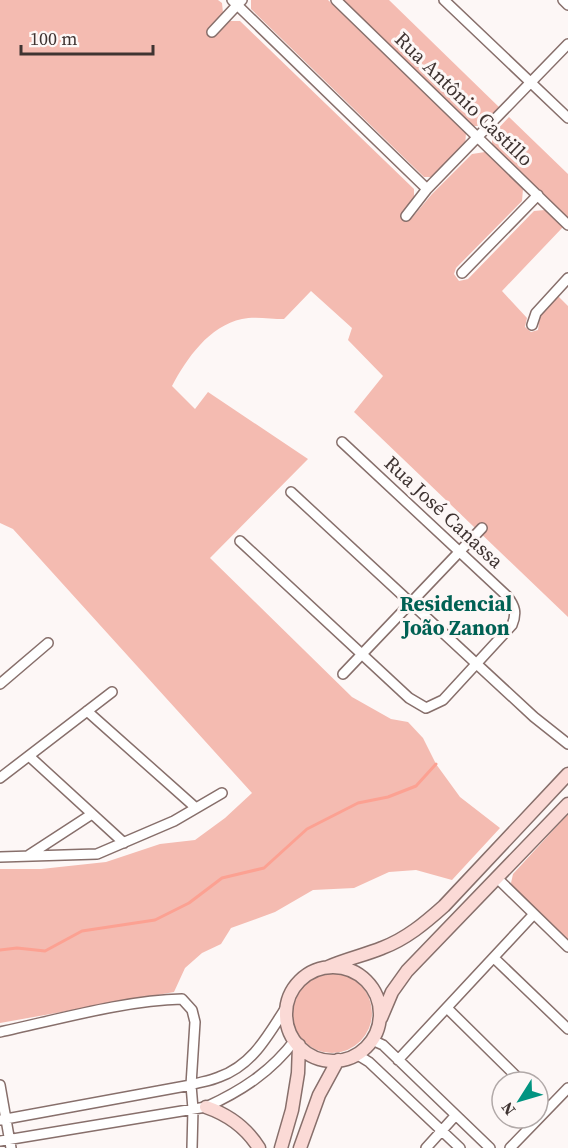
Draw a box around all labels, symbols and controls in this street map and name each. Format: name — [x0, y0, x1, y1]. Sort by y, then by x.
scale bar — [21, 18, 153, 56]
street label: Rua Antônio Castillo — [389, 25, 539, 173]
text: 100 m — [30, 26, 77, 51]
street label: Rua José Canassa — [378, 449, 510, 575]
district label: Residencial João Zanon — [400, 589, 513, 642]
north arrow — [490, 1070, 550, 1130]
text: N — [496, 1097, 520, 1120]

